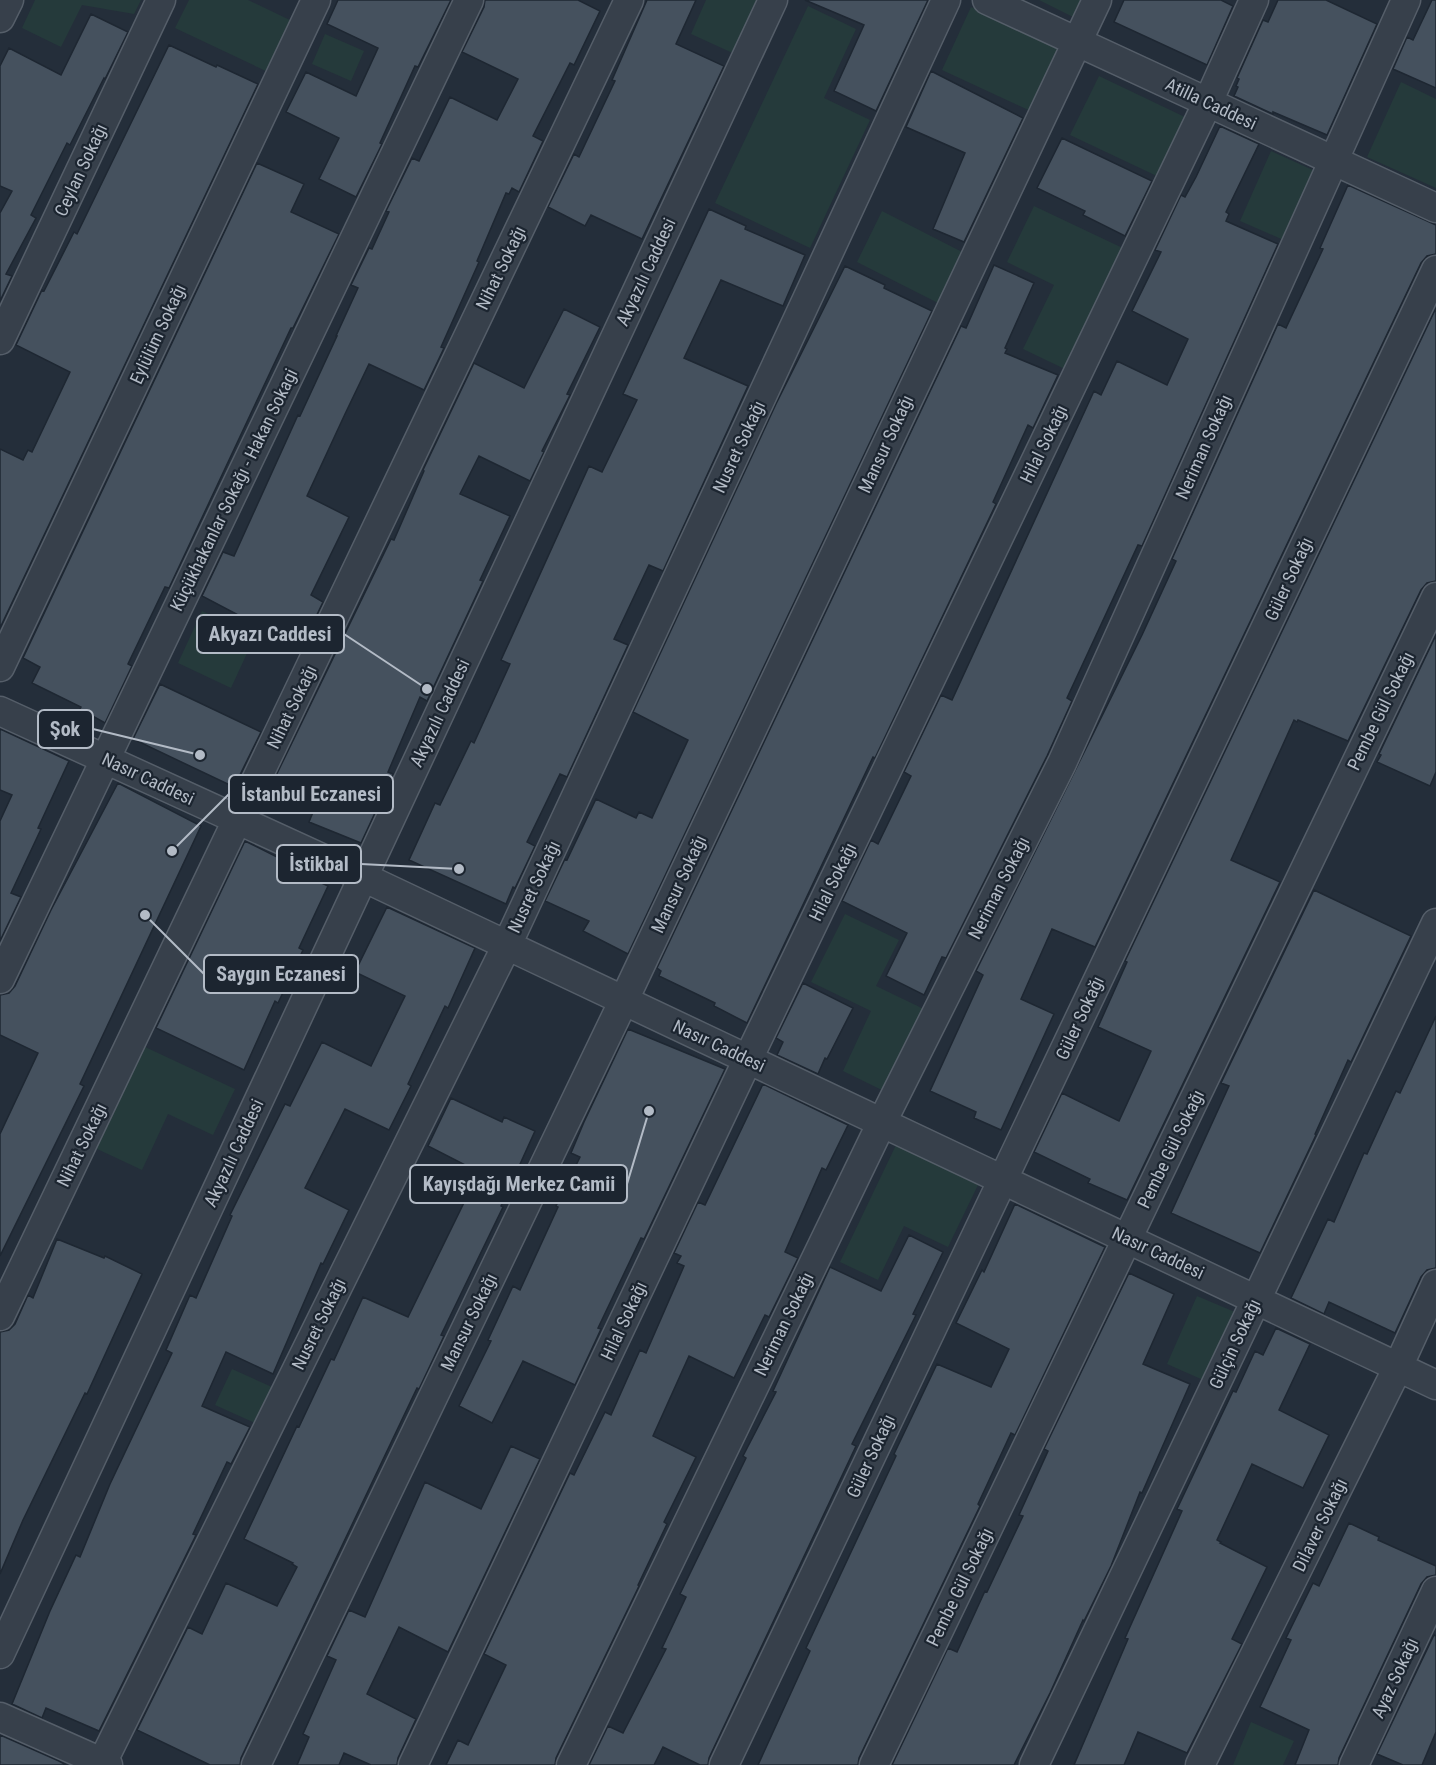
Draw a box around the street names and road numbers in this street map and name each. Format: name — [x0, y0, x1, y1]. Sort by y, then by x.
street label: Atilla Caddesi — [1162, 73, 1260, 134]
street label: Ceylan Sokağı — [50, 120, 111, 219]
street label: Akyazılı Caddesi — [611, 215, 680, 329]
street label: Nihat Sokağı — [471, 223, 530, 313]
street label: Eylülüm Sokağı — [125, 281, 190, 387]
street label: Küçükhakanlar Sokağı - Hakan Sokagi — [166, 365, 302, 614]
street label: Mansur Sokağı — [854, 391, 917, 496]
street label: Neriman Sokağı — [1171, 391, 1236, 502]
street label: Nusret Sokağı — [708, 397, 769, 496]
street label: Hilal Sokağı — [1016, 401, 1072, 486]
street label: Güler Sokağı — [1260, 534, 1317, 624]
street label: Pembe Gül Sokağı — [1343, 648, 1418, 773]
street label: Akyazılı Caddesi — [405, 656, 474, 770]
street label: Nihat Sokağı — [262, 662, 321, 752]
street label: Nasır Caddesi — [99, 748, 198, 809]
street label: Mansur Sokağı — [647, 831, 710, 936]
street label: Neriman Sokağı — [964, 833, 1033, 943]
street label: Nusret Sokağı — [503, 837, 564, 936]
street label: Hilal Sokağı — [805, 839, 861, 924]
street label: Güler Sokağı — [1051, 973, 1108, 1063]
street label: Nasır Caddesi — [670, 1015, 769, 1076]
street label: Pembe Gül Sokağı — [1133, 1086, 1208, 1211]
street label: Akyazılı Caddesi — [199, 1096, 268, 1210]
street label: Nihat Sokağı — [52, 1100, 111, 1190]
street label: Nasır Caddesi — [1109, 1222, 1208, 1283]
street label: Neriman Sokağı — [749, 1269, 818, 1379]
street label: Mansur Sokağı — [436, 1270, 501, 1374]
street label: Nusret Sokağı — [287, 1274, 350, 1373]
street label: Hilal Sokağı — [596, 1278, 651, 1364]
street label: Gülçin Sokağı — [1205, 1295, 1265, 1392]
street label: Güler Sokağı — [842, 1411, 899, 1501]
street label: Dilaver Sokağı — [1288, 1475, 1351, 1575]
street label: Pembe Gül Sokağı — [922, 1524, 997, 1649]
street label: Ayaz Sokağı — [1367, 1634, 1422, 1721]

